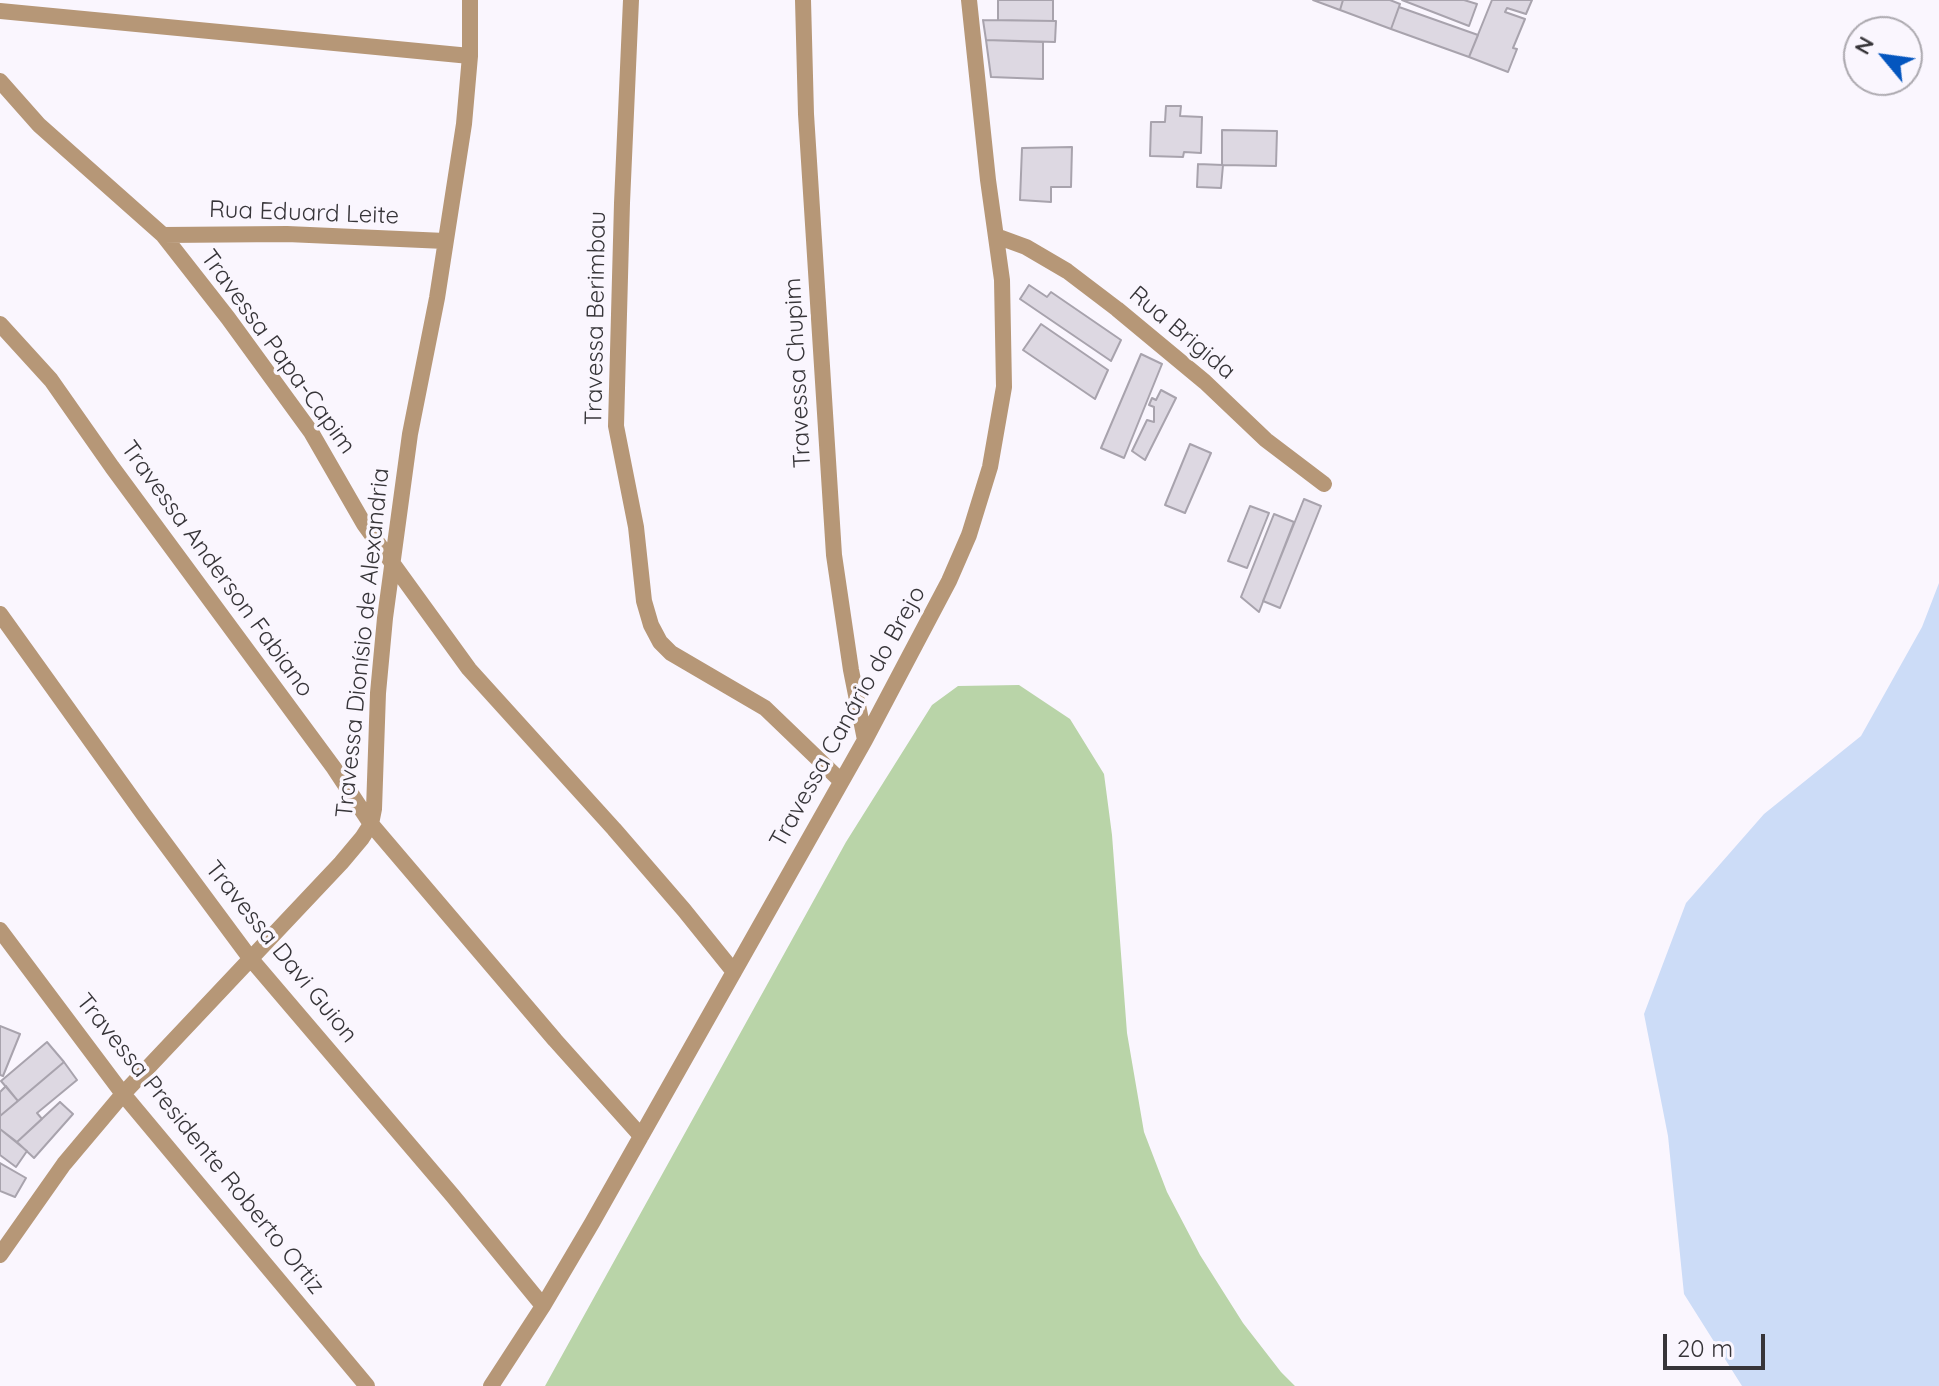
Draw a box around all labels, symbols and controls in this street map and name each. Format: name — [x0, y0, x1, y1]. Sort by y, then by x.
north arrow — [1843, 16, 1923, 96]
text: N — [1848, 31, 1880, 59]
street label: Rua Eduard Leite — [209, 195, 399, 231]
street label: Travessa Berimbau — [580, 211, 612, 425]
street label: Travessa Papa-Capim — [194, 244, 362, 460]
street label: Travessa Chupim — [779, 277, 817, 469]
street label: Rua Brigida — [1123, 280, 1241, 386]
street label: Travessa Anderson Fabiano — [114, 435, 320, 703]
street label: Travessa Dionísio de Alexandria — [330, 467, 396, 819]
street label: Travessa Canário do Brejo — [764, 581, 932, 853]
street label: Travessa Davi Guion — [199, 855, 363, 1049]
street label: Travessa Presidente Roberto Ortiz — [70, 988, 330, 1300]
scale bar — [1667, 1318, 1769, 1368]
text: 20 m — [1677, 1333, 1733, 1363]

